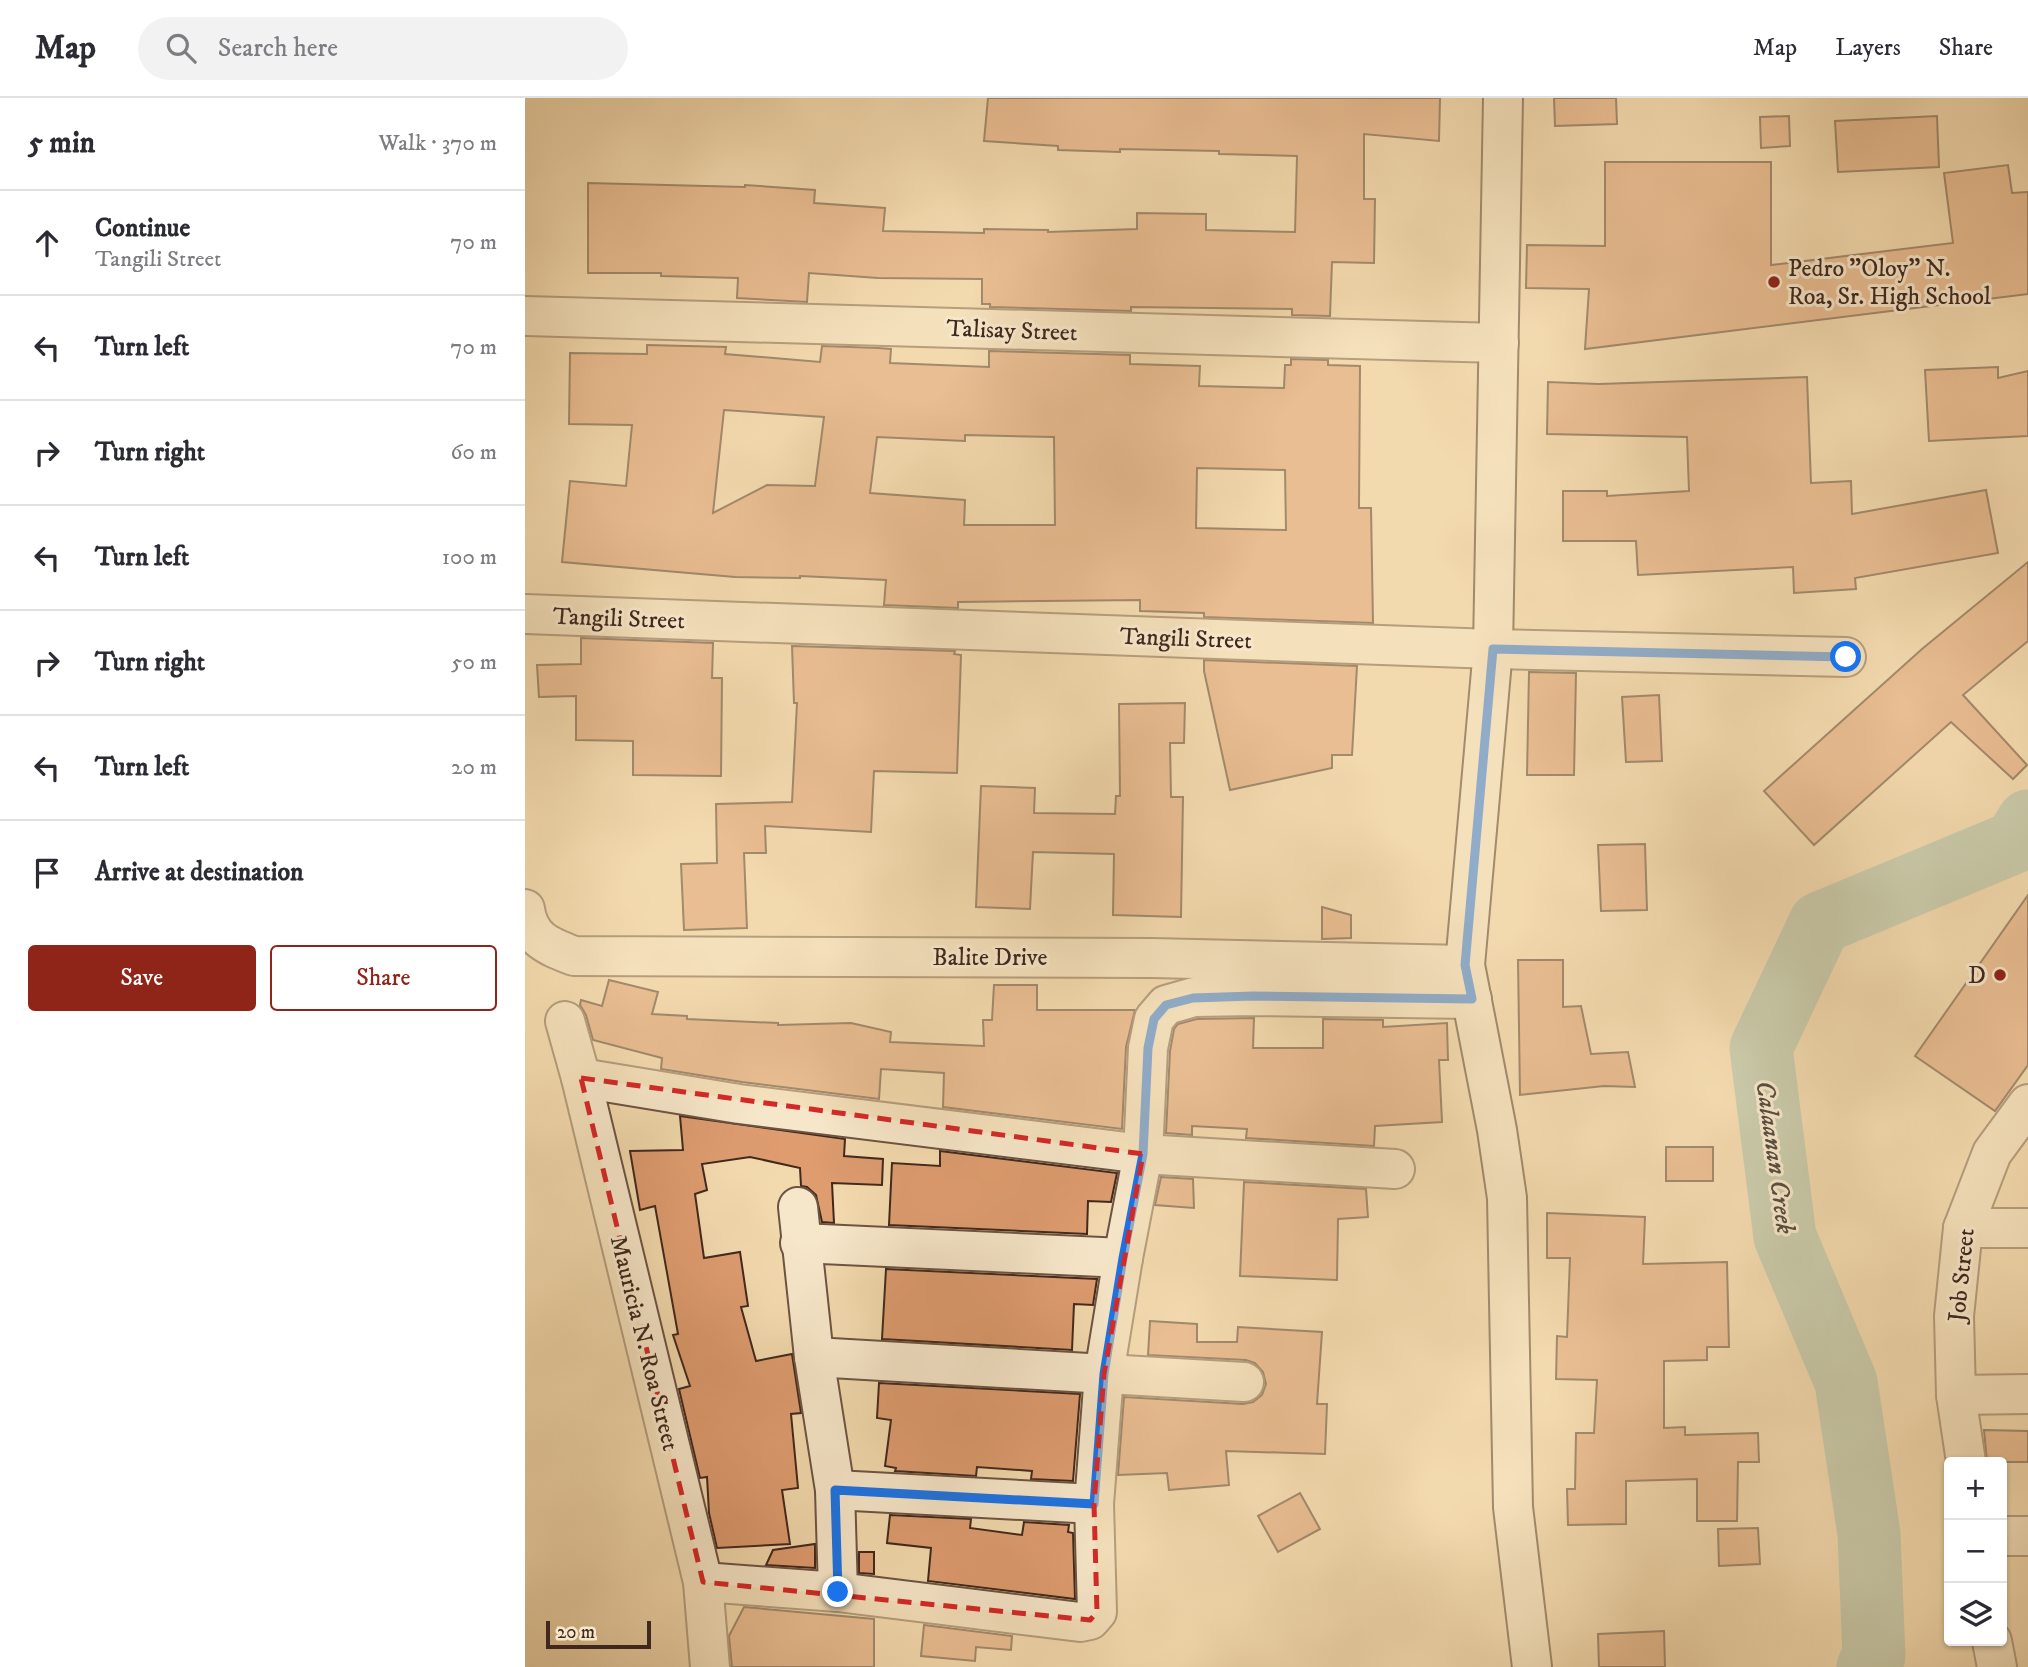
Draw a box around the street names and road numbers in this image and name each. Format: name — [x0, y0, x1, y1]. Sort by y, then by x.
street label: Talisay Street — [946, 314, 1078, 348]
street label: Tangili Street — [553, 602, 686, 636]
street label: Tangili Street — [1120, 622, 1253, 656]
street label: Balite Drive — [933, 943, 1048, 973]
street label: Job Street — [1942, 1227, 1982, 1325]
street label: Mauricia N. Roa Street — [603, 1233, 685, 1454]

